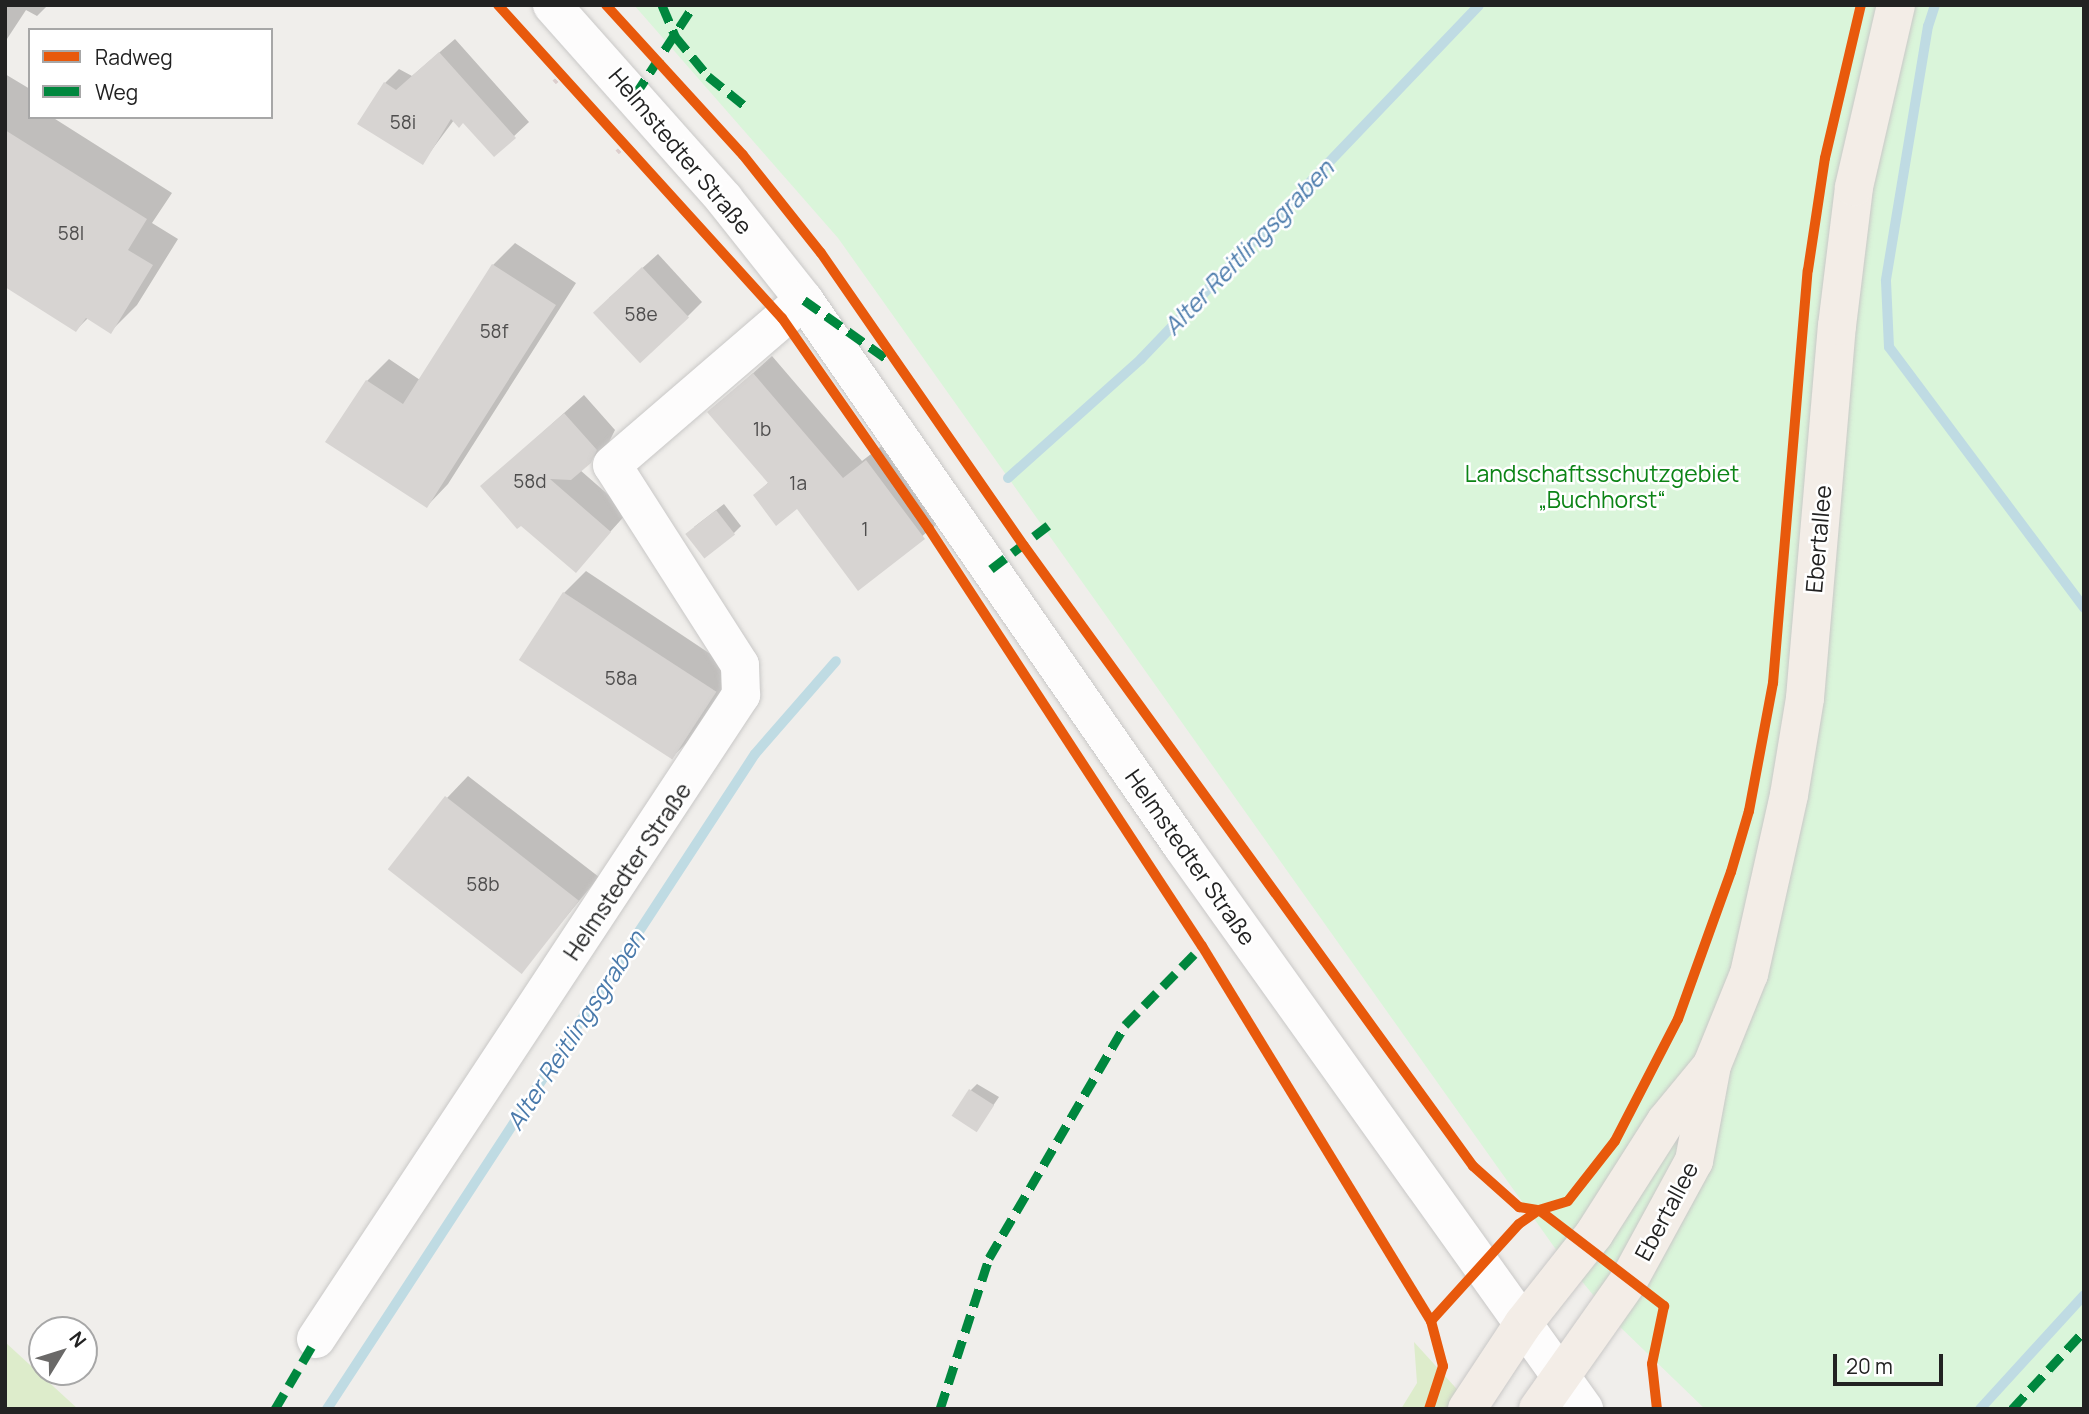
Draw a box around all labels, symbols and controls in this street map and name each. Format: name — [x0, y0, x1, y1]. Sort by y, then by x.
legend — [28, 28, 273, 119]
text: Radweg — [95, 43, 173, 71]
street label: Helmstedter Straße — [603, 62, 759, 240]
text: Weg — [95, 78, 138, 106]
house number: 58i — [390, 112, 416, 134]
water label: Alter Reitlingsgraben — [1157, 154, 1339, 340]
house number: 58l — [58, 223, 84, 245]
house number: 58e — [624, 304, 658, 326]
house number: 58f — [480, 321, 508, 343]
house number: 1b — [753, 419, 771, 441]
park label: Landschaftsschutzgebiet „Buchhorst“ — [1465, 459, 1739, 513]
house number: 58d — [513, 471, 547, 493]
house number: 1a — [789, 473, 807, 495]
street label: Ebertallee — [1800, 484, 1836, 594]
house number: 1 — [861, 519, 869, 541]
house number: 58a — [605, 668, 637, 690]
street label: Helmstedter Straße — [1120, 764, 1262, 950]
street label: Helmstedter Straße — [557, 777, 697, 965]
house number: 58b — [466, 874, 500, 896]
water label: Alter Reitlingsgraben — [500, 925, 650, 1135]
street label: Ebertallee — [1628, 1157, 1704, 1265]
north arrow — [28, 1316, 98, 1386]
text: N — [64, 1326, 92, 1353]
scale bar — [1837, 1340, 1947, 1384]
text: 20 m — [1846, 1352, 1893, 1380]

